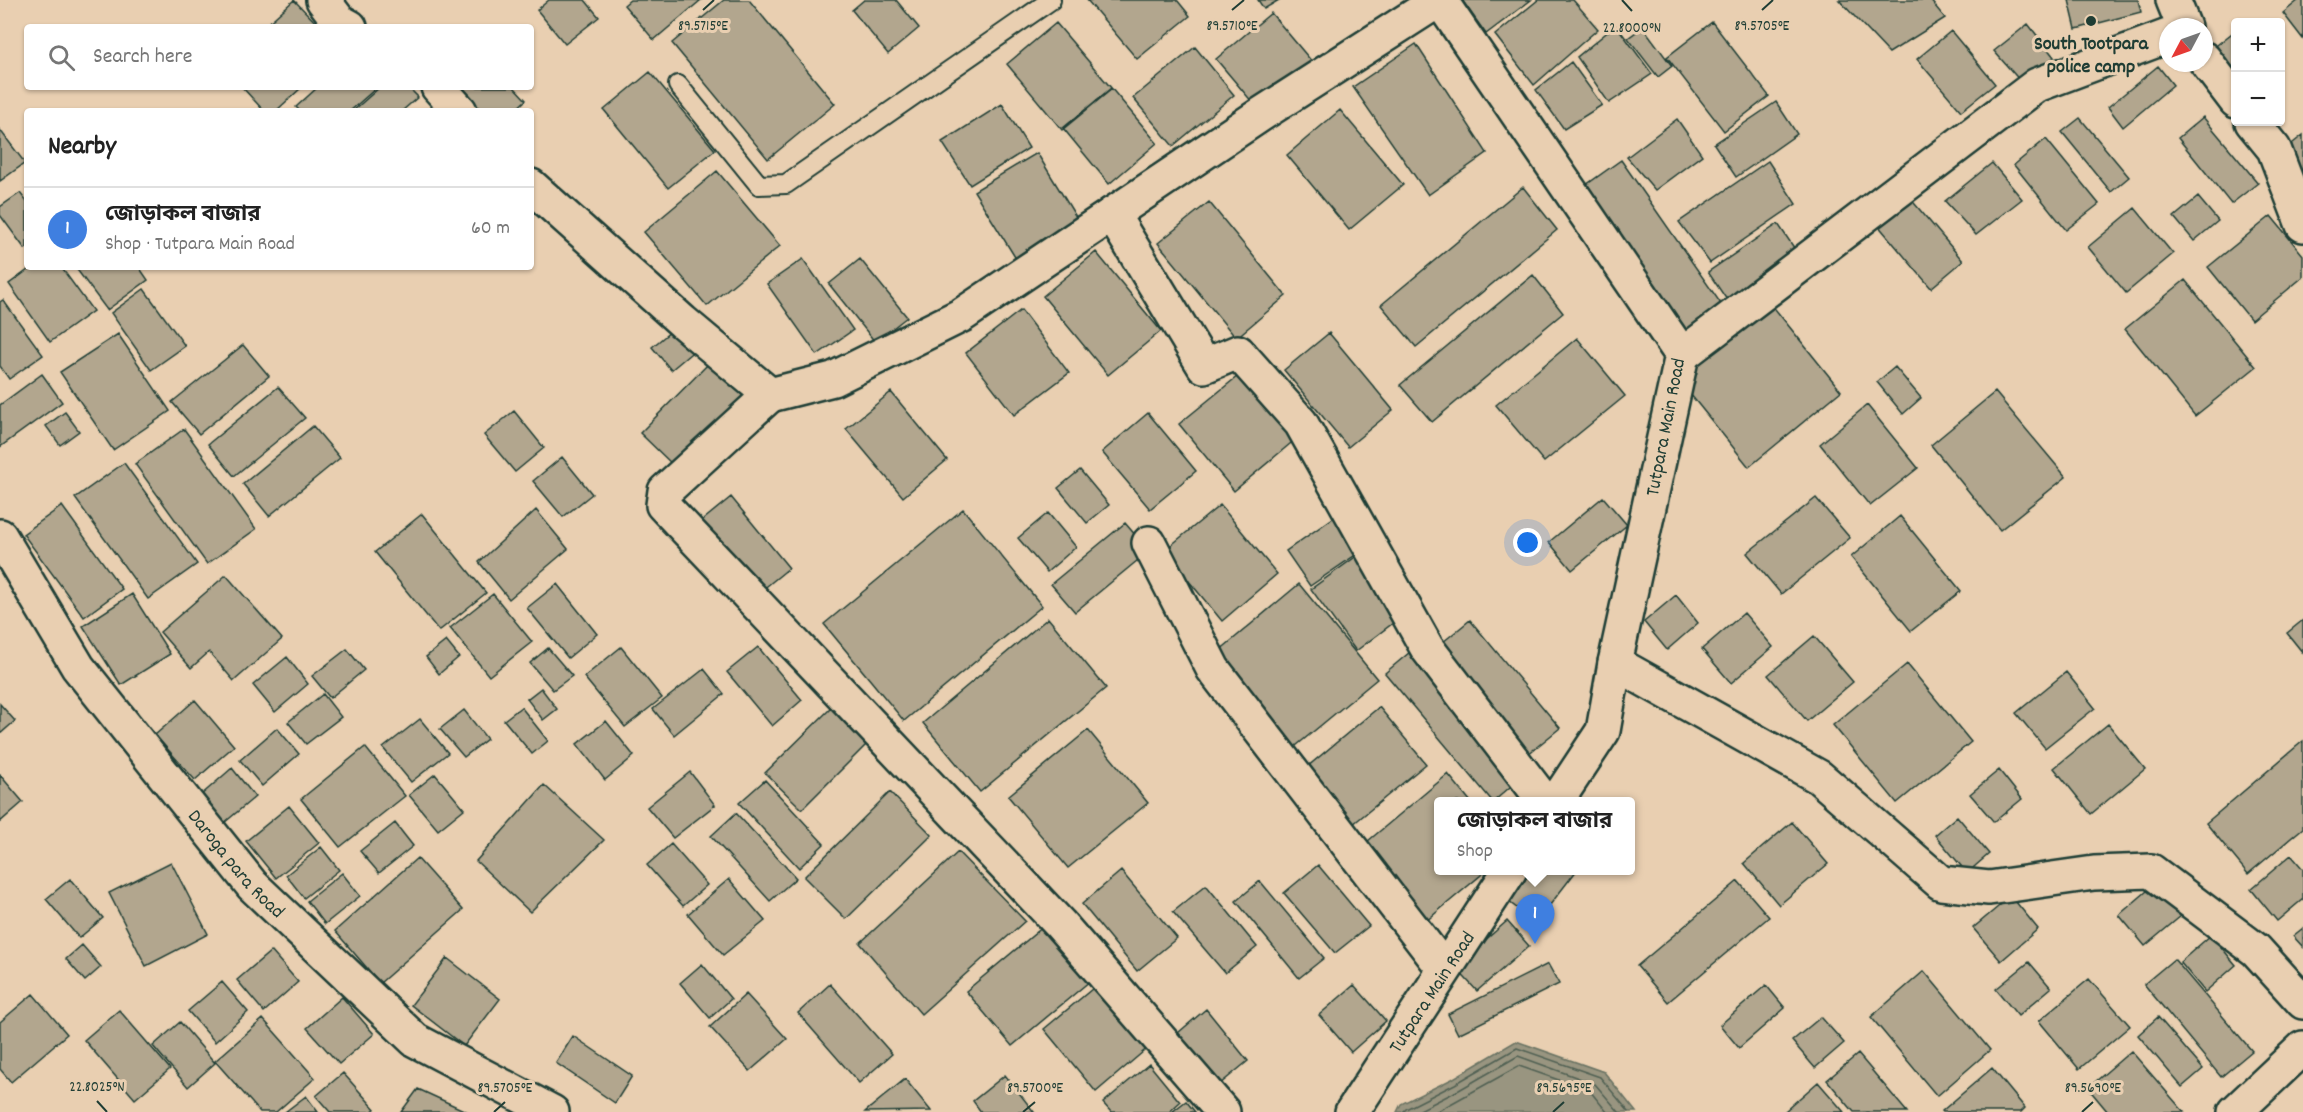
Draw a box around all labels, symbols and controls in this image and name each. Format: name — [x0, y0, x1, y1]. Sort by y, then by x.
marker: South Tootpara police camp — [2084, 14, 2098, 28]
text: 89.5715°E — [678, 16, 728, 38]
text: 89.5710°E — [1206, 16, 1258, 38]
text: 89.5705°E — [1735, 16, 1790, 38]
text: 22.8000°N — [1603, 18, 1661, 40]
north arrow — [2159, 18, 2213, 72]
map controls — [2231, 18, 2285, 126]
button: + — [2231, 18, 2285, 72]
search box — [24, 24, 534, 90]
place label: South Tootpara police camp — [2034, 31, 2149, 82]
icon: search — [45, 41, 78, 74]
text: Search here — [93, 42, 192, 73]
button: − — [2231, 72, 2285, 126]
text: Nearby — [48, 129, 116, 166]
text: জোড়াকল বাজার — [105, 200, 260, 231]
text: 1 — [65, 215, 70, 243]
text: 60 m — [471, 215, 510, 243]
text: Shop · Tutpara Main Road — [105, 231, 295, 259]
street label: Tutpara Main Road — [1640, 356, 1694, 499]
your location — [1513, 528, 1542, 557]
popup — [1434, 797, 1635, 875]
street label: Daroga para Road — [180, 804, 290, 926]
text: জোড়াকল বাজার — [1457, 807, 1612, 838]
text: Shop — [1457, 838, 1493, 866]
pin: 1 — [1516, 894, 1555, 944]
street label: Tutpara Main Road — [1383, 927, 1483, 1059]
text: 22.8025°N — [69, 1077, 125, 1099]
text: 89.5705°E — [478, 1078, 533, 1100]
text: 89.5700°E — [1007, 1078, 1063, 1100]
text: 89.5695°E — [1536, 1078, 1592, 1100]
text: 89.5690°E — [2065, 1078, 2121, 1100]

